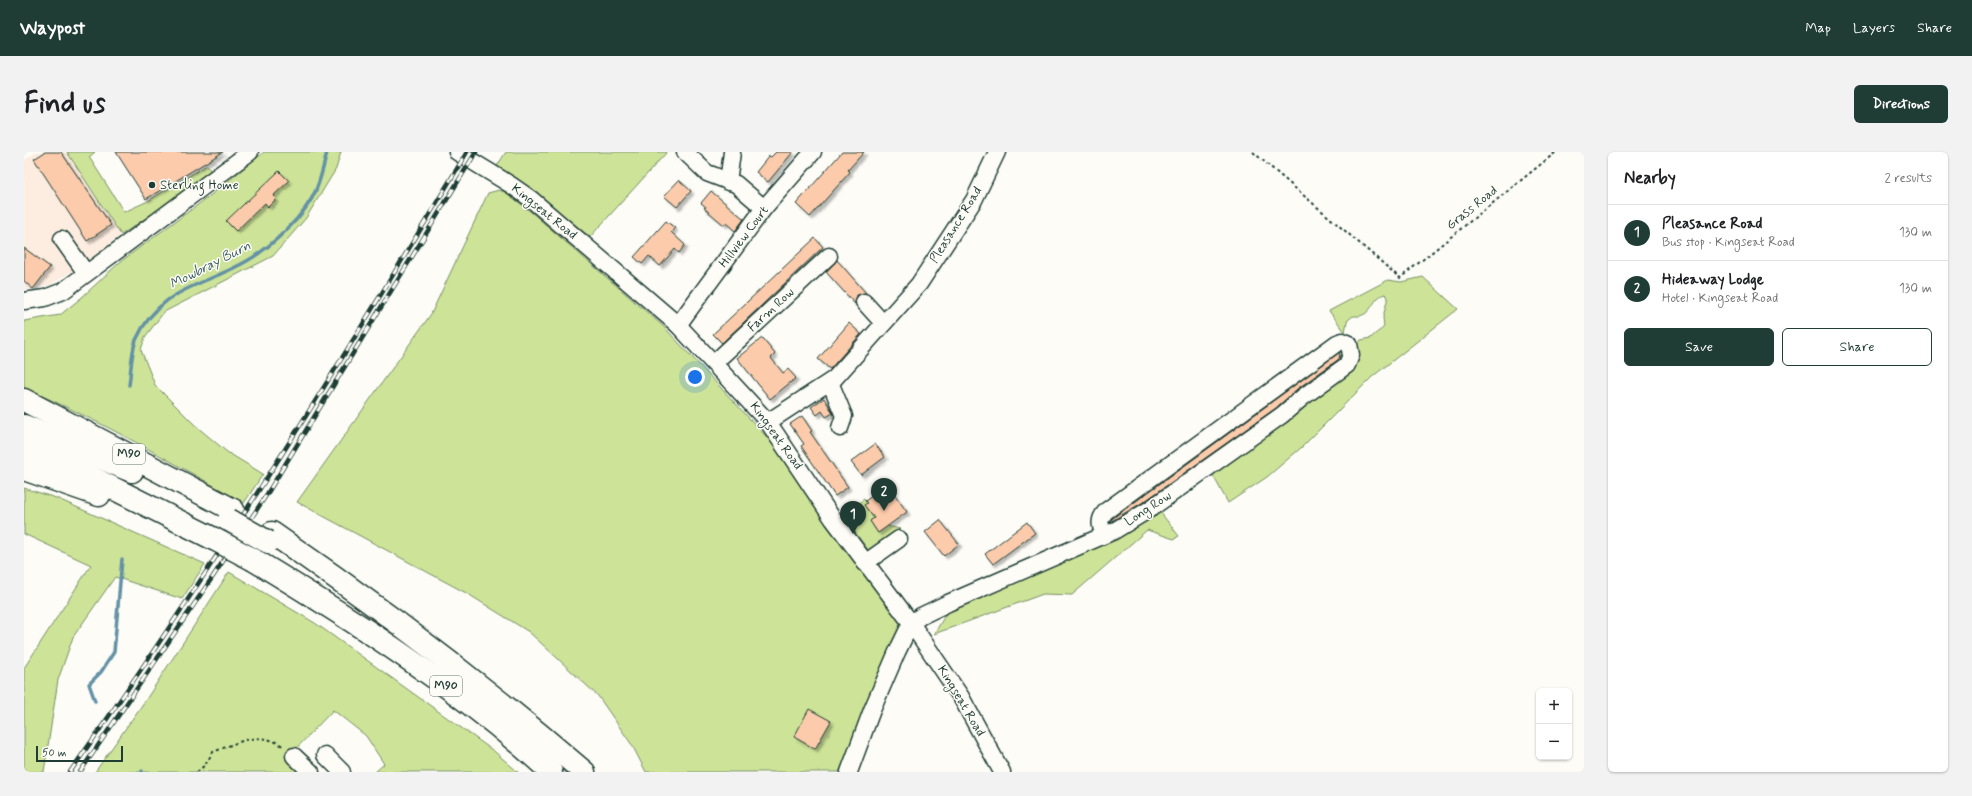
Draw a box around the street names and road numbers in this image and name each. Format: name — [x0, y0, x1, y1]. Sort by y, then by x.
street label: Kingseat Road — [507, 180, 580, 245]
street label: Grass Road — [1443, 182, 1501, 234]
street label: Pleasance Road — [926, 184, 986, 266]
street label: Hillview Court — [715, 203, 773, 271]
street label: Farm Row — [744, 284, 798, 336]
street label: Kingseat Road — [745, 399, 806, 474]
road number: M90 — [113, 444, 145, 464]
street label: Long Row — [1121, 487, 1176, 531]
street label: Kingseat Road — [932, 662, 989, 740]
road number: M90 — [430, 676, 462, 696]

